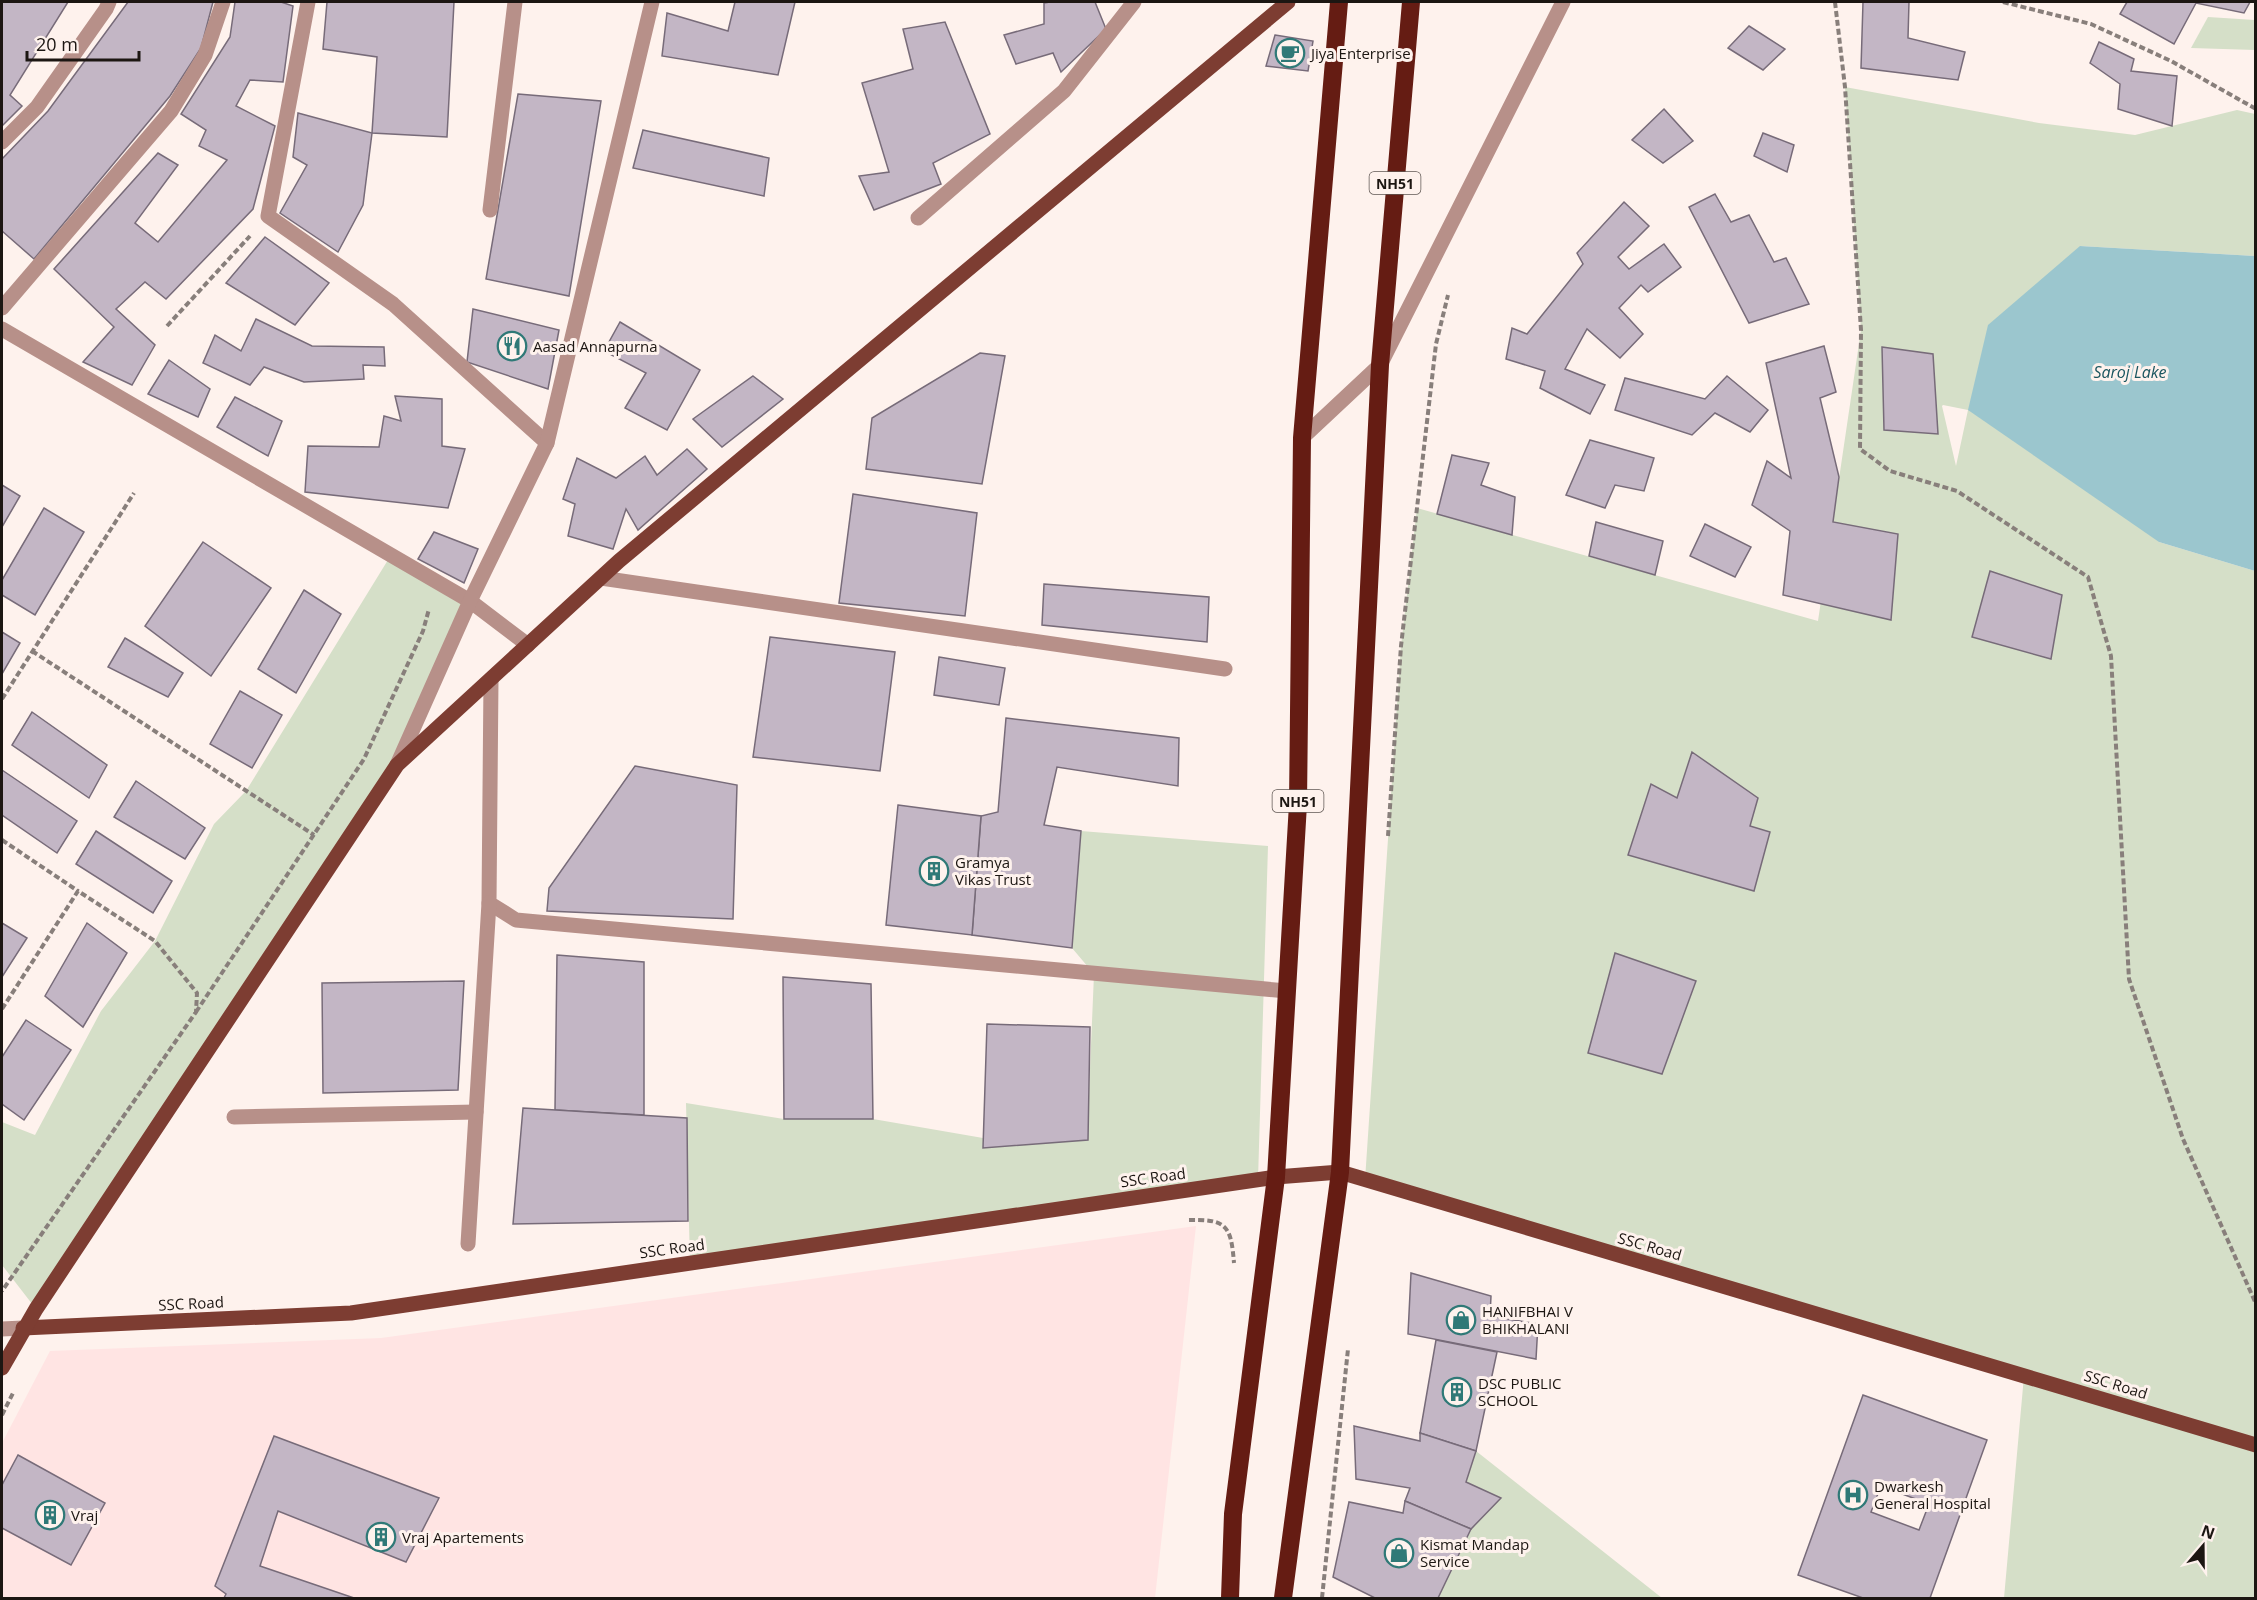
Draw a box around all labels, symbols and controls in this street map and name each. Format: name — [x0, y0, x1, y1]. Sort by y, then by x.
scale bar — [27, 24, 140, 62]
text: 20 m — [36, 32, 78, 56]
cafe icon: Jiya Enterprise — [1274, 37, 1306, 69]
place label: Jiya Enterprise — [1309, 43, 1411, 63]
road number: NH51 — [1370, 172, 1420, 194]
restaurant icon: Aasad Annapurna — [496, 330, 528, 362]
place label: Aasad Annapurna — [533, 336, 658, 356]
water label: Saroj Lake — [2093, 361, 2167, 383]
road number: NH51 — [1272, 790, 1324, 812]
place label: Gramya Vikas Trust — [955, 852, 1031, 889]
building icon: Gramya Vikas Trust — [918, 855, 950, 887]
street label: SSC Road — [1119, 1163, 1187, 1191]
street label: SSC Road — [1616, 1227, 1684, 1265]
street label: SSC Road — [638, 1234, 706, 1262]
street label: SSC Road — [158, 1291, 224, 1315]
place label: HANIFBHAI V BHIKHALANI — [1482, 1301, 1573, 1338]
shop icon: HANIFBHAI V BHIKHALANI — [1445, 1304, 1477, 1336]
street label: SSC Road — [2082, 1365, 2150, 1403]
place label: DSC PUBLIC SCHOOL — [1478, 1373, 1562, 1410]
building icon: DSC PUBLIC SCHOOL — [1441, 1376, 1473, 1408]
place label: Dwarkesh General Hospital — [1874, 1476, 1991, 1513]
hospital icon: Dwarkesh General Hospital — [1837, 1479, 1869, 1511]
building icon: Vraj — [34, 1499, 66, 1531]
place label: Vraj — [71, 1505, 98, 1525]
north arrow — [2173, 1516, 2233, 1576]
text: N — [2198, 1519, 2218, 1544]
building icon: Vraj Apartements — [365, 1521, 397, 1553]
place label: Vraj Apartements — [402, 1527, 524, 1547]
place label: Kismat Mandap Service — [1420, 1534, 1529, 1571]
shop icon: Kismat Mandap Service — [1383, 1537, 1415, 1569]

